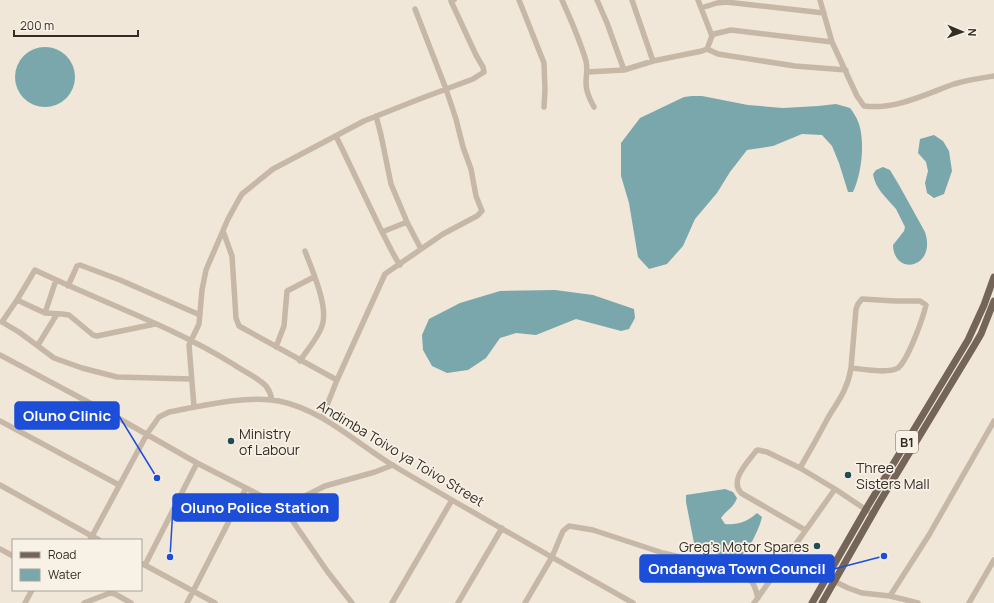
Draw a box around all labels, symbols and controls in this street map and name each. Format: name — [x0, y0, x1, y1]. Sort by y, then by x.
scale bar — [14, 12, 138, 38]
north arrow — [942, 12, 982, 52]
text: 200 m — [20, 17, 54, 34]
text: N — [965, 28, 980, 37]
street label: Andimba Toivo ya Toivo Street — [314, 396, 488, 511]
callout: Oluno Clinic — [15, 402, 119, 429]
text: Oluno Clinic — [23, 405, 111, 426]
place label: Ministry of Labour — [239, 424, 300, 459]
road number: B1 — [896, 431, 918, 453]
marker: Ministry of Labour — [226, 436, 236, 446]
place label: Three Sisters Mall — [856, 458, 930, 493]
marker: Three Sisters Mall — [843, 470, 853, 480]
callout: Oluno Police Station — [173, 494, 338, 521]
text: Oluno Police Station — [181, 497, 329, 518]
place label: Greg's Motor Spares — [679, 537, 809, 556]
legend — [12, 539, 142, 591]
marker: Greg's Motor Spares — [812, 541, 822, 551]
text: Road — [48, 546, 76, 563]
callout: Ondangwa Town Council — [640, 555, 834, 582]
text: Ondangwa Town Council — [648, 558, 826, 579]
text: Water — [48, 566, 82, 583]

